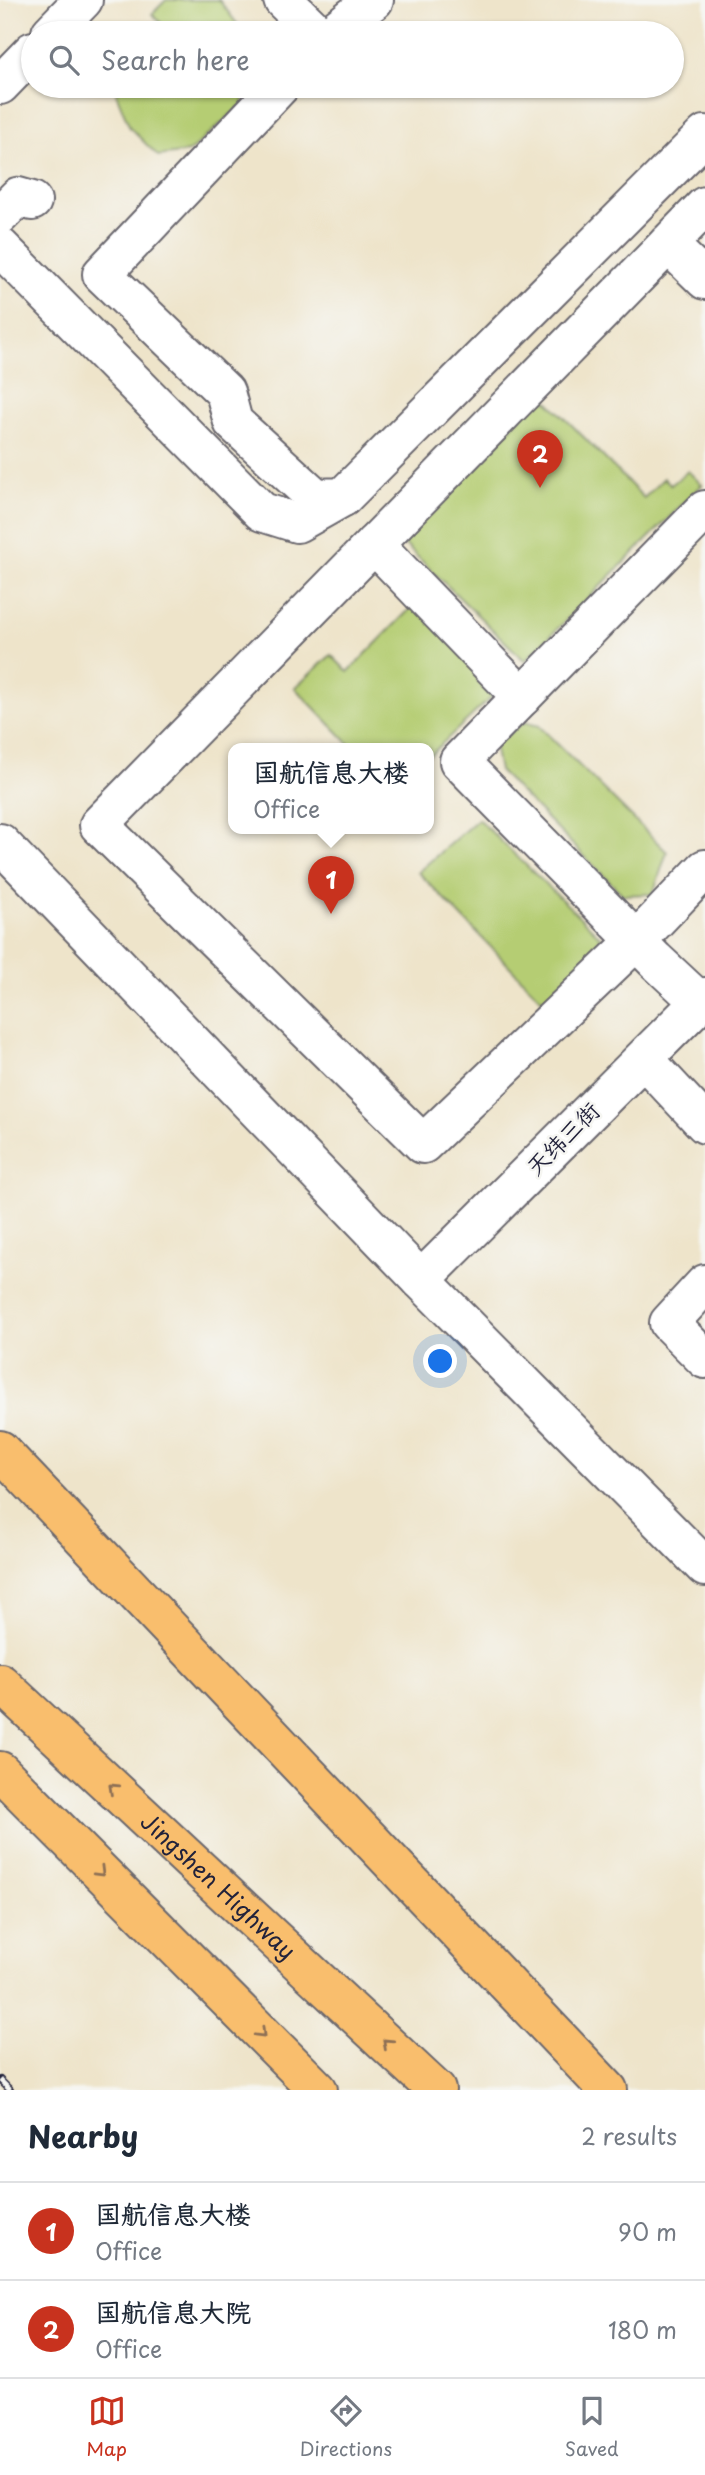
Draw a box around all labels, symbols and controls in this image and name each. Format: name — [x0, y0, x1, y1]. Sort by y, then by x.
search box — [21, 21, 684, 98]
text: Search here — [101, 40, 250, 79]
icon: search — [45, 41, 83, 79]
pin: 2 — [517, 430, 563, 488]
popup — [228, 743, 434, 834]
text: 国航信息大楼 — [253, 752, 409, 791]
text: Office — [253, 791, 320, 826]
pin: 1 — [308, 856, 354, 914]
street label: 天纬三街 — [517, 1093, 607, 1183]
your location — [423, 1344, 457, 1378]
one-way arrow — [108, 1784, 121, 1796]
street label: Jingshen Highway — [133, 1804, 304, 1967]
one-way arrow — [92, 1863, 105, 1876]
one-way arrow — [253, 2024, 266, 2037]
one-way arrow — [382, 2039, 395, 2052]
text: Nearby — [28, 2113, 138, 2158]
text: 2 results — [581, 2118, 677, 2153]
text: 国航信息大楼 — [95, 2194, 251, 2233]
text: 1 — [46, 2214, 57, 2249]
text: 90 m — [618, 2214, 677, 2249]
text: Office — [95, 2233, 162, 2268]
text: 国航信息大院 — [95, 2292, 251, 2331]
text: 2 — [43, 2312, 59, 2347]
text: 180 m — [608, 2312, 677, 2347]
text: Office — [95, 2331, 162, 2366]
tab: Map — [86, 2392, 127, 2462]
tab: Directions — [300, 2392, 392, 2462]
tab: Saved — [565, 2392, 619, 2462]

